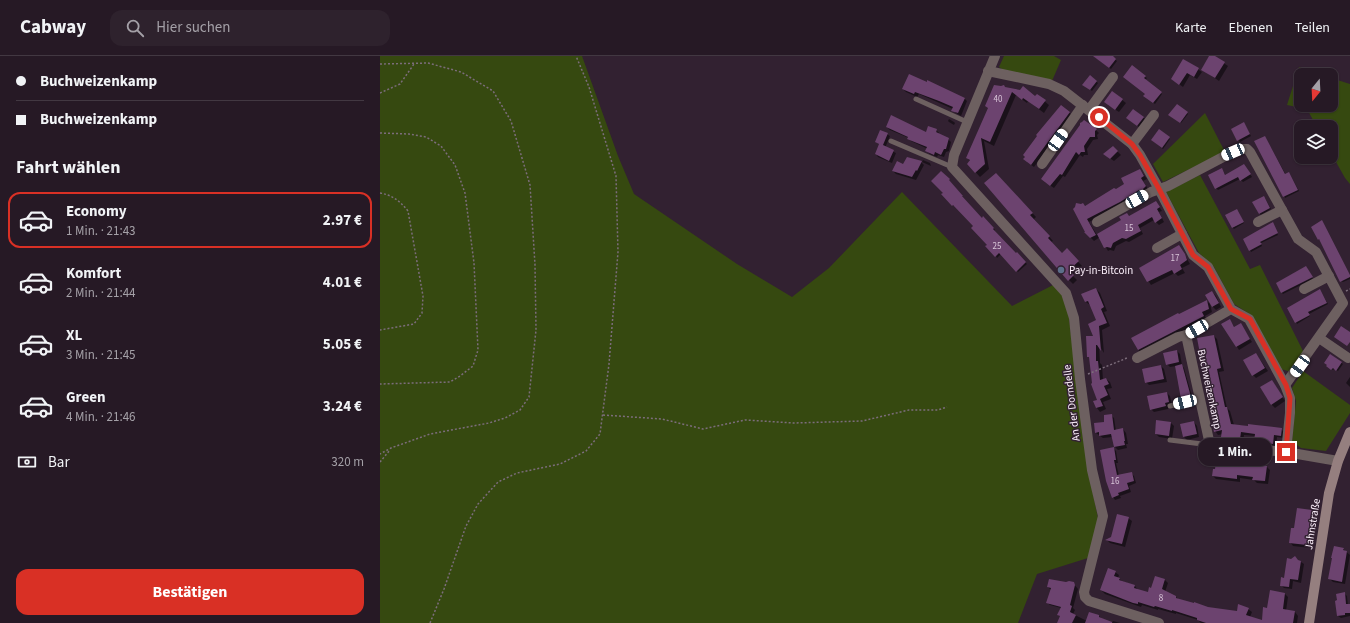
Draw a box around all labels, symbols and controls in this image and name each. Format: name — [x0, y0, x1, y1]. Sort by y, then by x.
search box — [110, 10, 390, 46]
text: Cabway — [20, 14, 86, 41]
icon: search — [124, 17, 146, 39]
text: Hier suchen — [156, 17, 231, 38]
text: Karte — [1175, 18, 1207, 38]
text: Ebenen — [1229, 18, 1273, 38]
text: Teilen — [1295, 18, 1330, 38]
north arrow — [1294, 68, 1338, 112]
map controls — [1294, 68, 1338, 164]
text: Buchweizenkamp — [40, 71, 157, 92]
house number: 40 — [994, 93, 1003, 106]
route start — [1090, 108, 1108, 126]
text: Buchweizenkamp — [40, 109, 157, 130]
button: layers — [1294, 120, 1338, 164]
car — [1046, 127, 1070, 153]
car — [1220, 142, 1246, 162]
text: Fahrt wählen — [16, 155, 121, 180]
car — [1124, 188, 1150, 210]
text: Economy — [66, 201, 127, 222]
icon: car — [18, 202, 54, 238]
text: 2.97 € — [323, 210, 362, 231]
text: 1 Min. · 21:43 — [66, 222, 136, 240]
house number: 15 — [1125, 222, 1134, 235]
house number: 25 — [993, 240, 1002, 253]
house number: 17 — [1171, 252, 1180, 265]
text: Komfort — [66, 263, 121, 284]
place label: Pay-in-Bitcoin — [1069, 263, 1133, 278]
icon: car — [18, 264, 54, 300]
marker: Pay-in-Bitcoin — [1056, 265, 1066, 275]
text: 4.01 € — [323, 272, 362, 293]
text: 2 Min. · 21:44 — [66, 284, 136, 302]
car — [1184, 318, 1210, 340]
text: XL — [66, 325, 82, 346]
icon: car — [18, 326, 54, 362]
text: 5.05 € — [323, 334, 362, 355]
text: 3 Min. · 21:45 — [66, 346, 136, 364]
street label: Buchweizenkamp — [1194, 348, 1225, 431]
car — [1288, 353, 1312, 379]
street label: An der Dorndelle — [1059, 363, 1084, 442]
text: Green — [66, 387, 106, 408]
icon: car — [18, 388, 54, 424]
car — [1172, 393, 1198, 411]
text: 3.24 € — [323, 396, 362, 417]
text: 4 Min. · 21:46 — [66, 408, 136, 426]
callout: 1 Min. — [1198, 438, 1272, 466]
text: 1 Min. — [1218, 443, 1252, 461]
route end — [1277, 443, 1295, 461]
icon: cash — [16, 451, 38, 473]
text: Bar — [48, 452, 70, 473]
text: 320 m — [331, 453, 364, 471]
house number: 16 — [1111, 475, 1120, 488]
street label: Jahnstraße — [1301, 497, 1324, 551]
button: Bestätigen — [16, 569, 364, 615]
house number: 8 — [1159, 592, 1164, 605]

